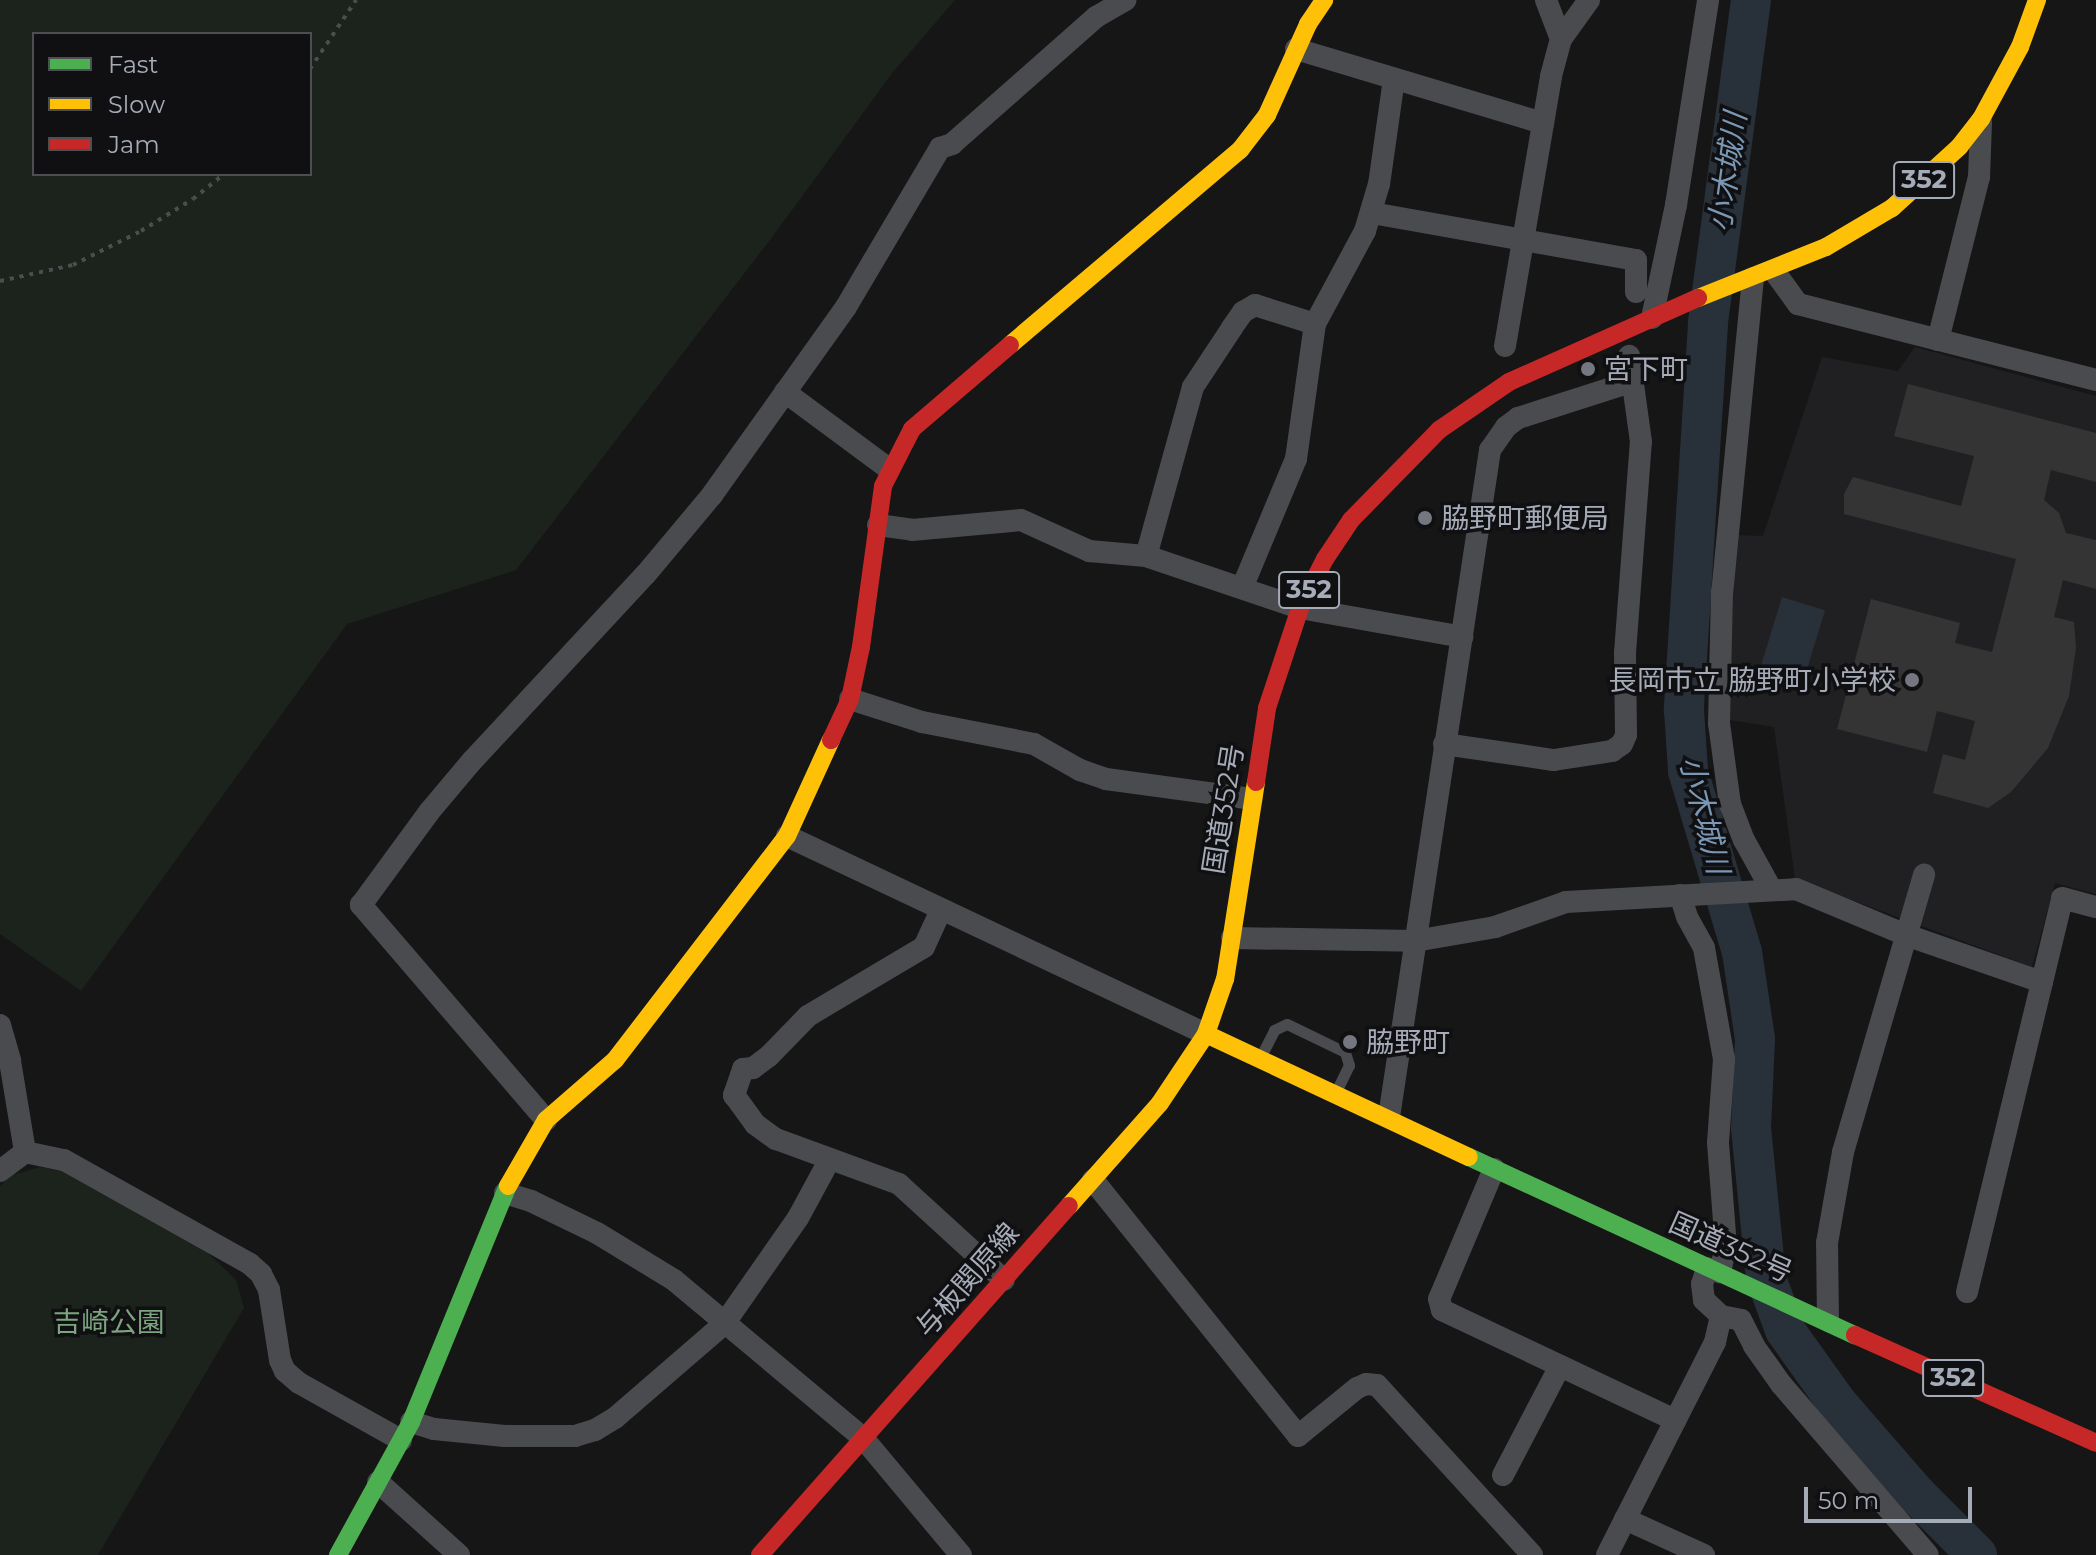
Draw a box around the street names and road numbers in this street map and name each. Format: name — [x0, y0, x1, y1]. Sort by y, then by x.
road number: 352 — [1892, 158, 1956, 202]
road number: 352 — [1277, 568, 1341, 612]
street label: 国道352号 — [1196, 742, 1250, 876]
street label: 国道352号 — [1664, 1205, 1798, 1289]
street label: 与板関原線 — [908, 1216, 1026, 1344]
road number: 352 — [1921, 1356, 1985, 1400]

